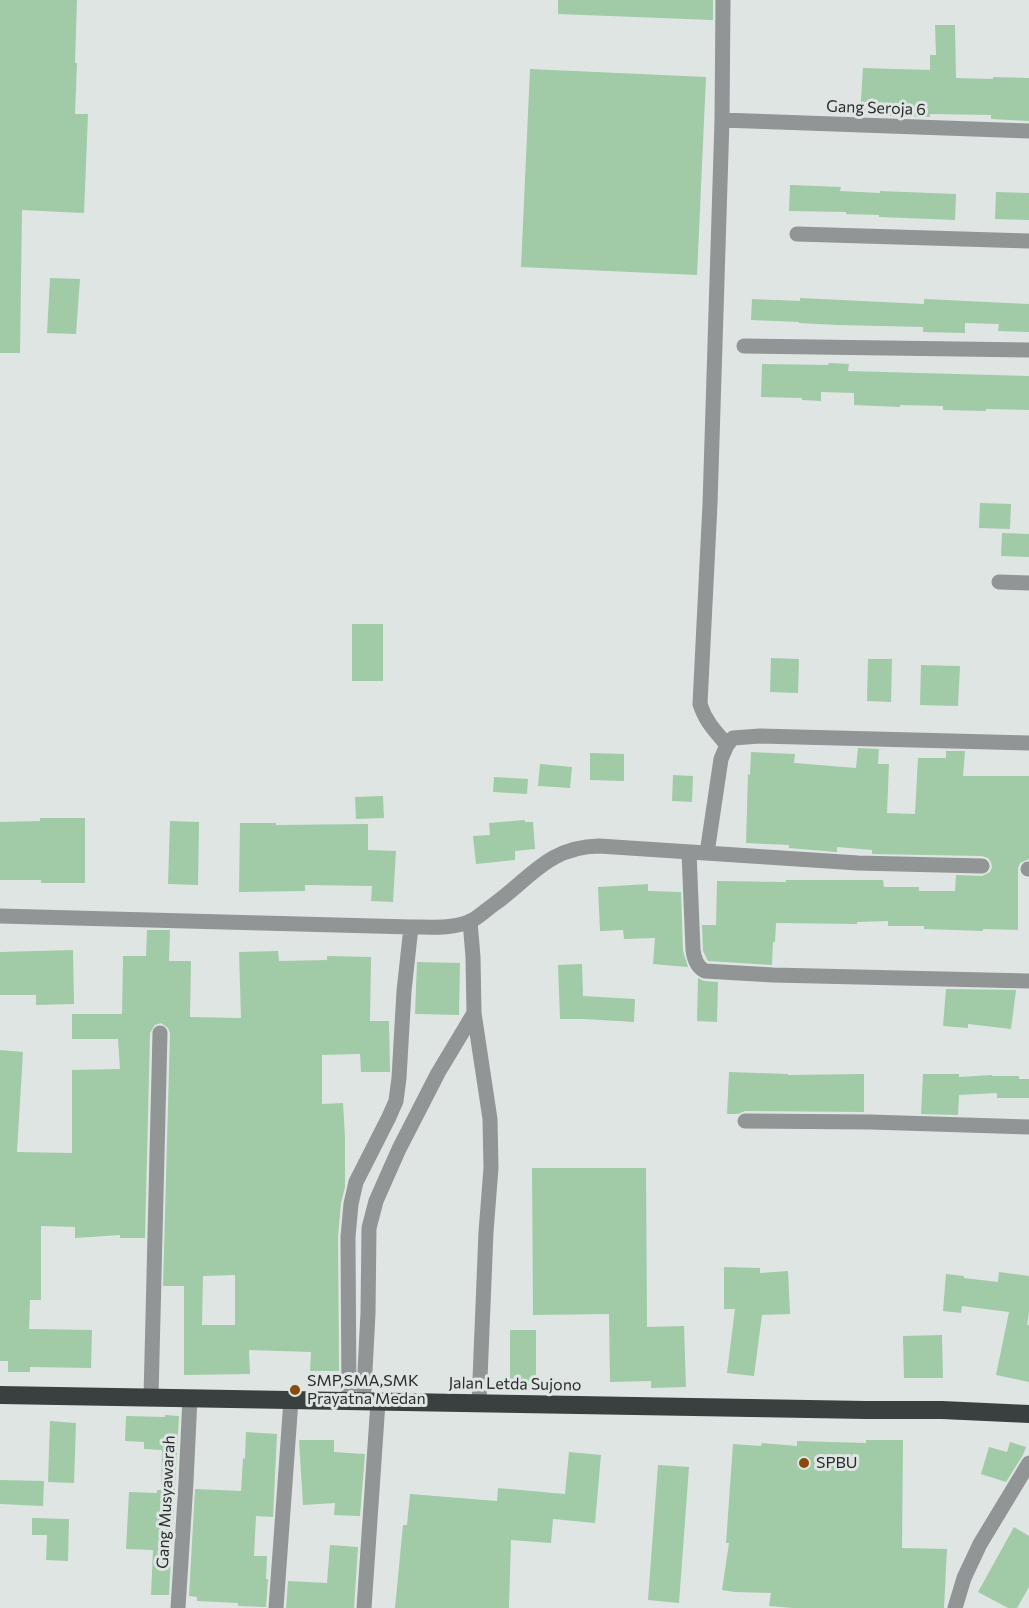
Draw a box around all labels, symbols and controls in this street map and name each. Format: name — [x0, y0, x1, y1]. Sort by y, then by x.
street label: Gang Seroja 6 — [826, 97, 926, 119]
place label: SMP,SMA,SMK Prayatna Medan — [307, 1371, 426, 1409]
street label: Jalan Letda Sujono — [448, 1373, 582, 1395]
marker: SMP,SMA,SMK Prayatna Medan — [288, 1383, 302, 1397]
street label: Gang Musyawarah — [153, 1435, 179, 1569]
place label: SPBU — [816, 1453, 857, 1473]
marker: SPBU — [797, 1456, 811, 1470]

